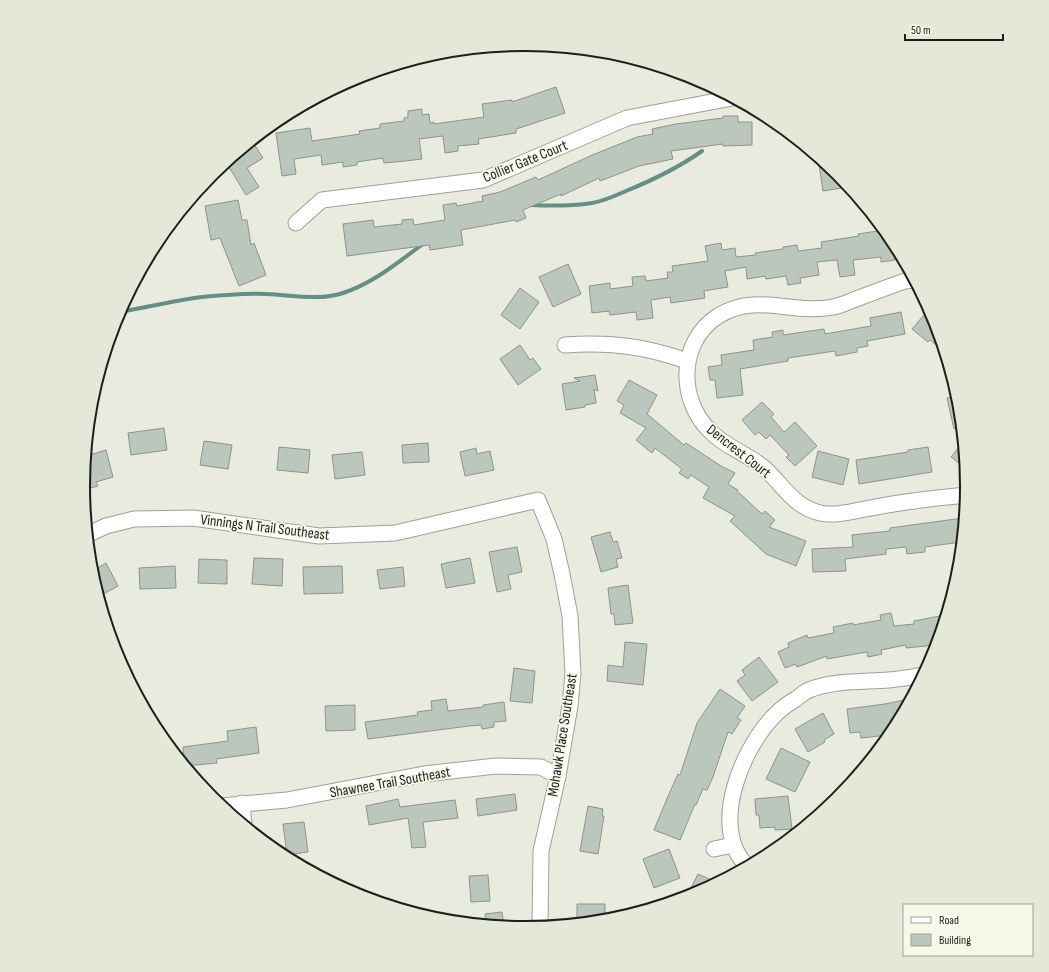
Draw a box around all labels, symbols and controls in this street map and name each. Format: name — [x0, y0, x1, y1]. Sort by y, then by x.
scale bar — [905, 16, 1003, 42]
text: 50 m — [911, 23, 931, 38]
street label: Collier Gate Court — [480, 136, 571, 187]
street label: Dencrest Court — [703, 420, 775, 483]
street label: Vinnings N Trail Southeast — [199, 510, 331, 545]
street label: Mohawk Place Southeast — [543, 672, 582, 798]
street label: Shawnee Trail Southeast — [328, 762, 452, 802]
legend — [903, 904, 1033, 956]
text: Road — [939, 913, 959, 928]
text: Building — [939, 933, 971, 948]

